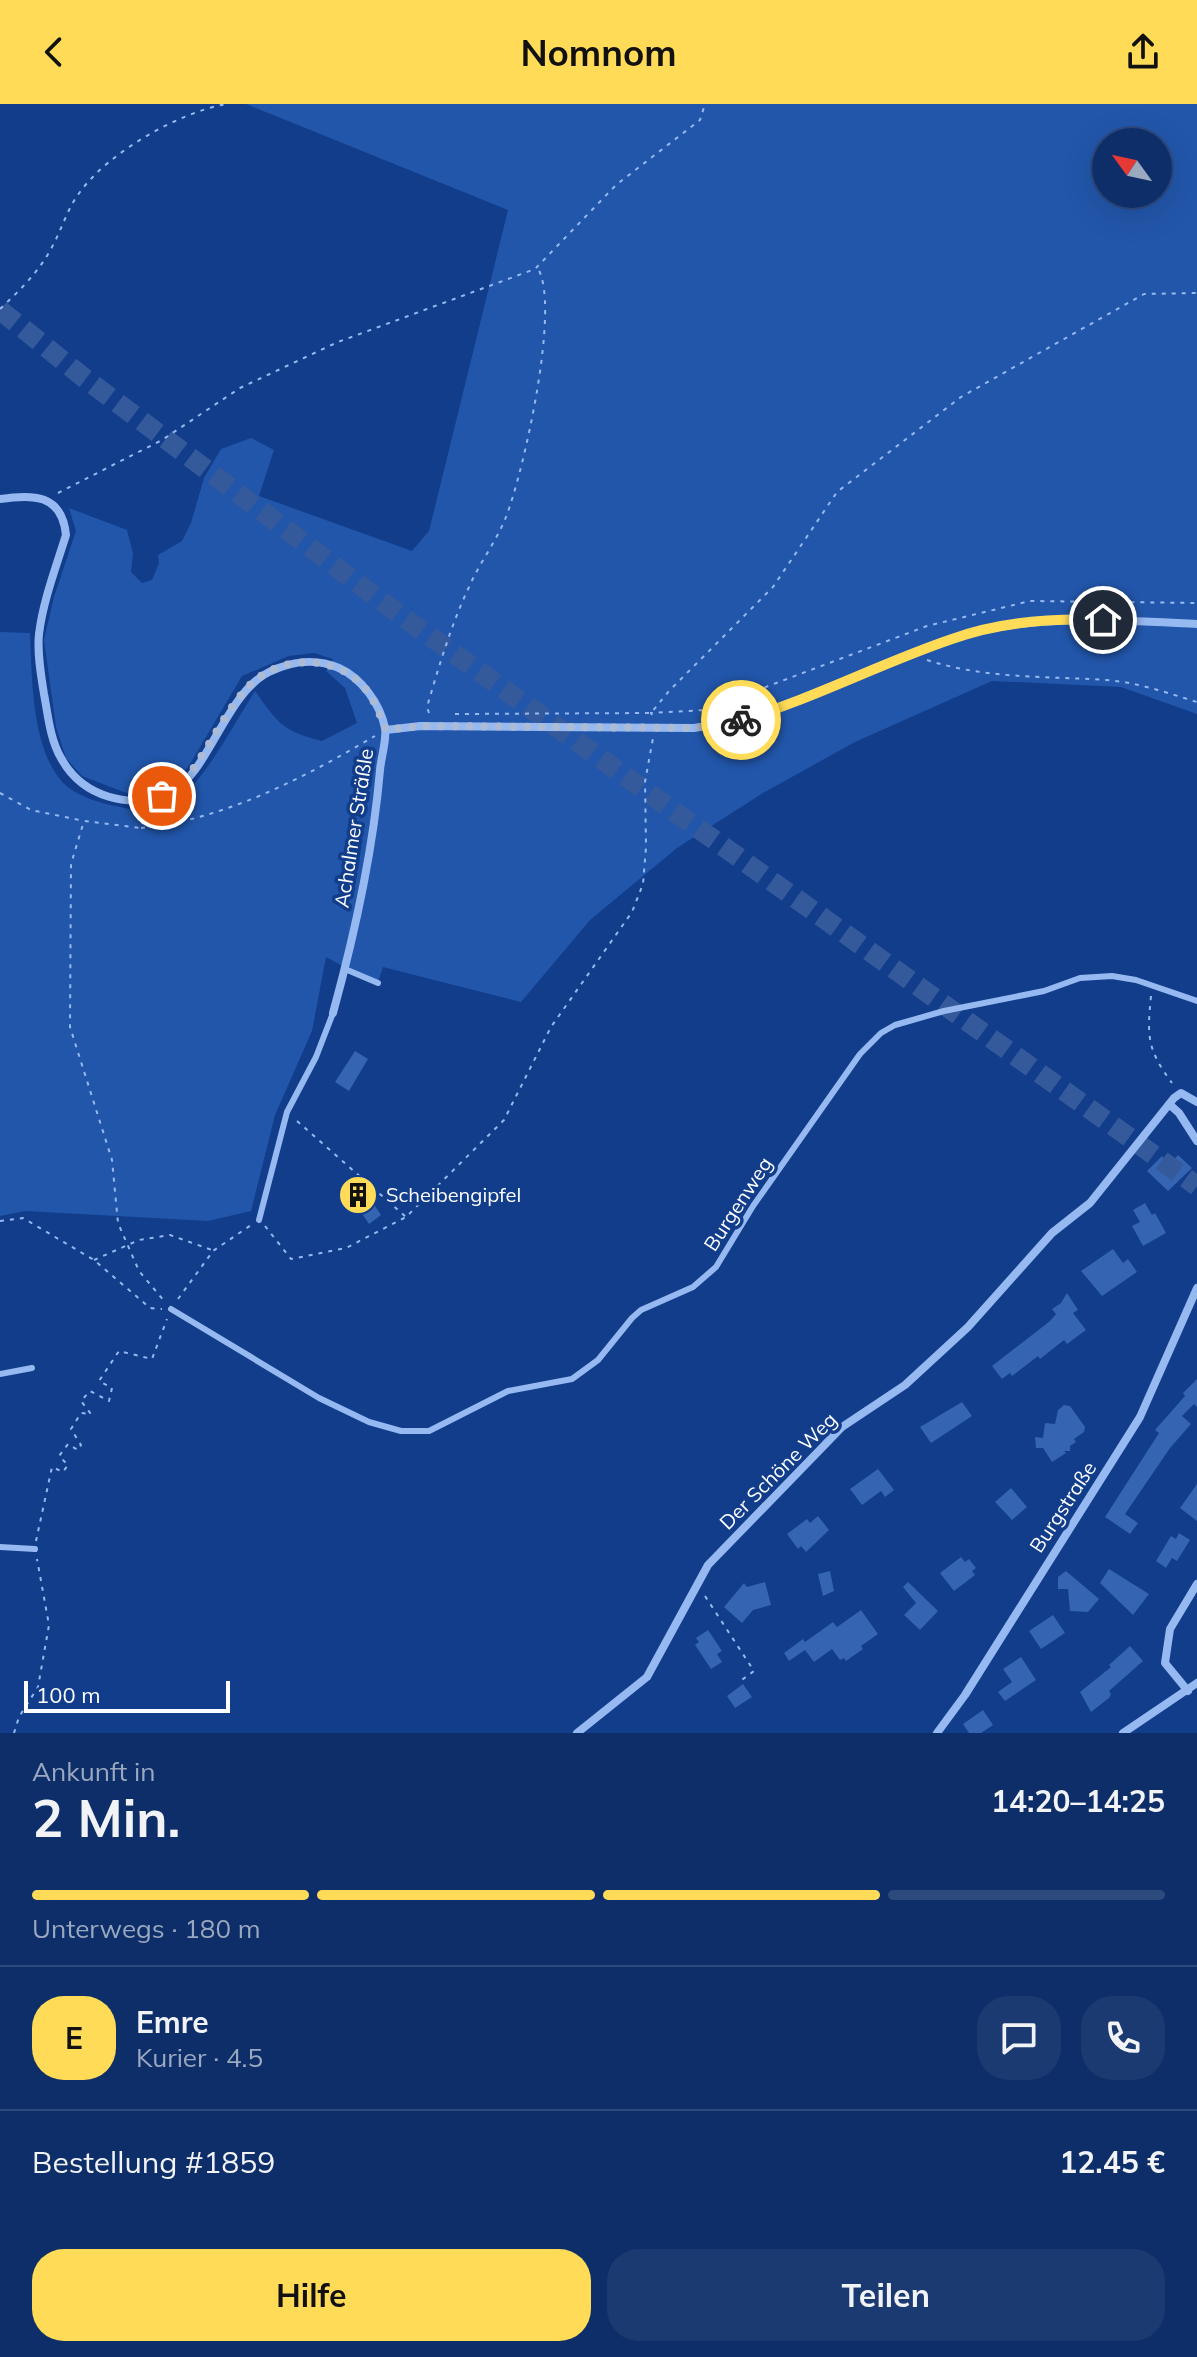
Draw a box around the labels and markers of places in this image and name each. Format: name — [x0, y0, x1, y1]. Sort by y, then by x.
pin — [1069, 586, 1137, 654]
pin — [128, 762, 196, 830]
building icon: Scheibengipfel — [337, 1174, 379, 1216]
place label: Scheibengipfel — [386, 1182, 521, 1207]

